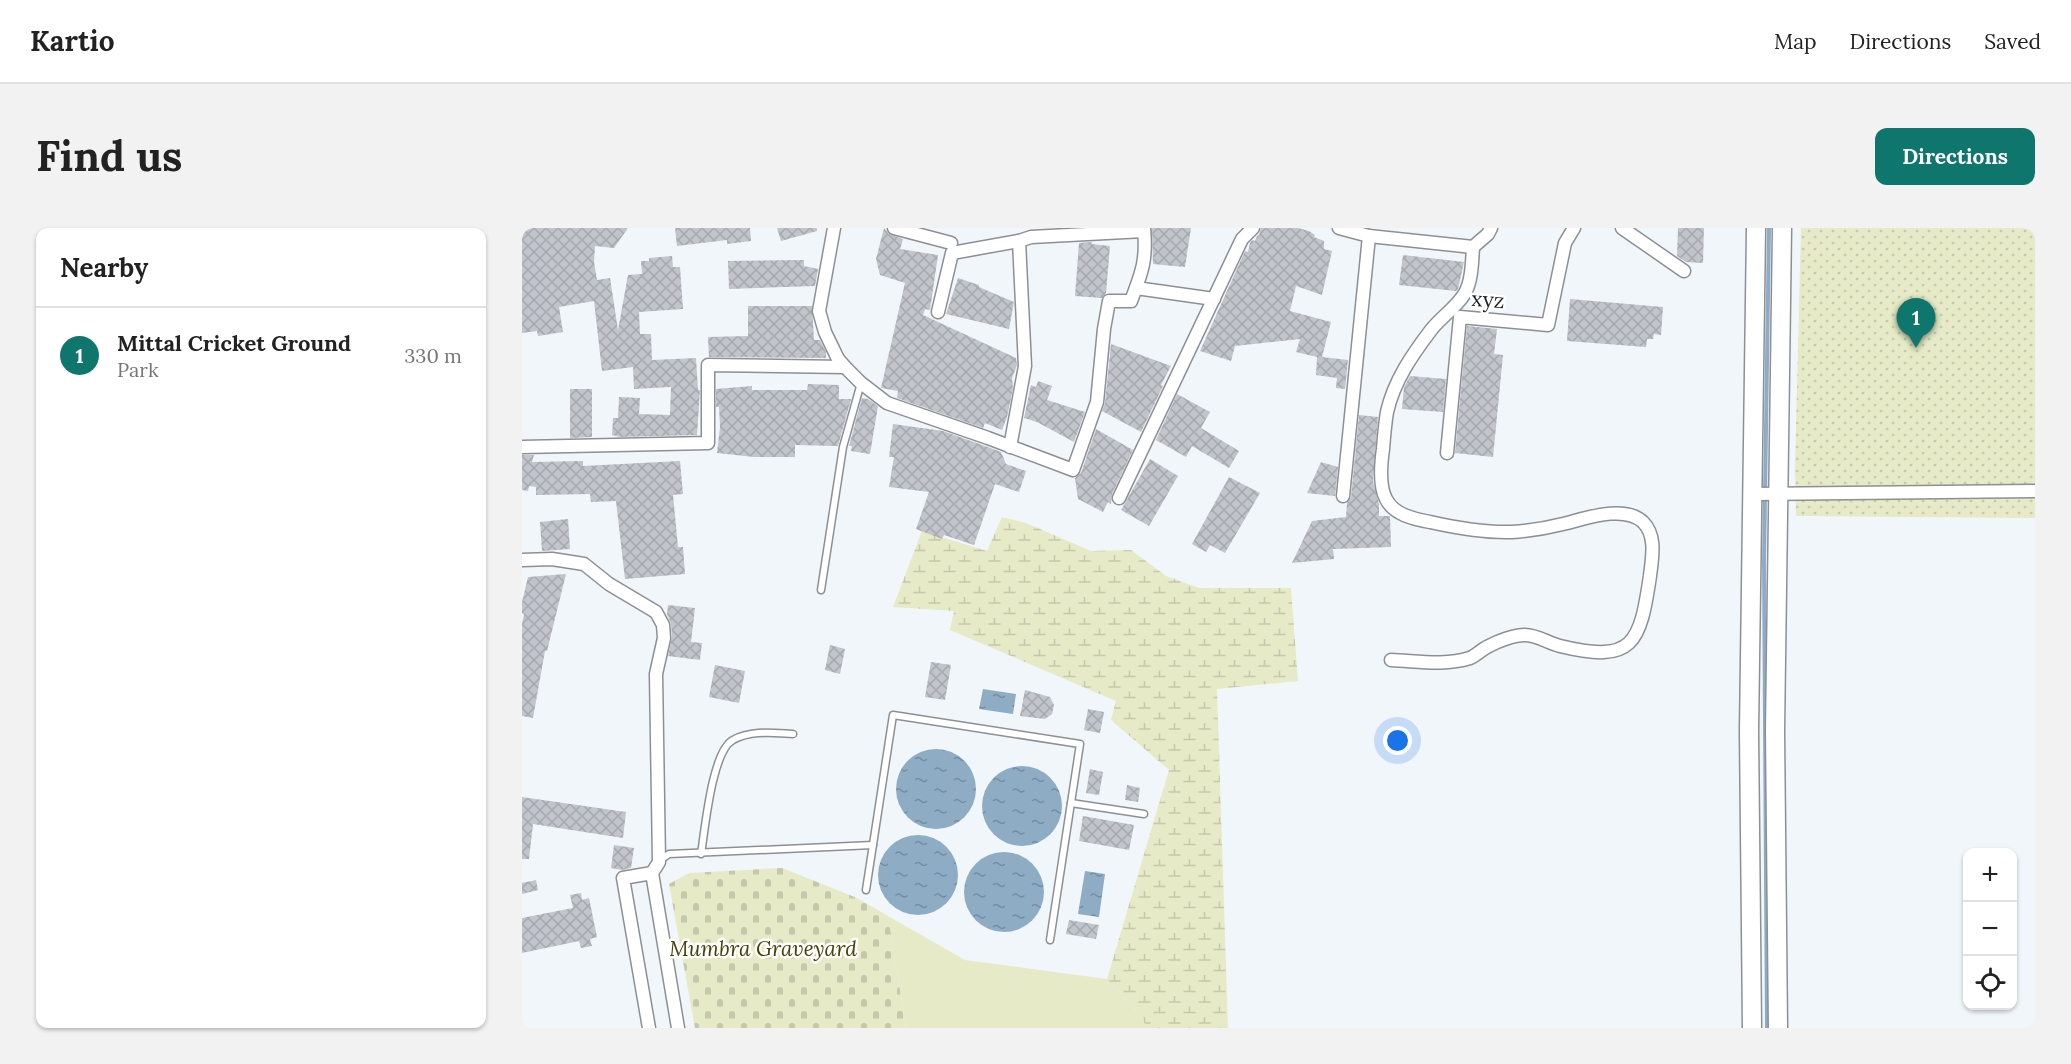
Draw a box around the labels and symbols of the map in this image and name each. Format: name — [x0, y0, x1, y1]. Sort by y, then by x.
street label: xyz — [1471, 285, 1505, 314]
pin: 1 — [1896, 298, 1936, 348]
your location — [1383, 726, 1412, 755]
park label: Mumbra Graveyard — [669, 935, 857, 962]

